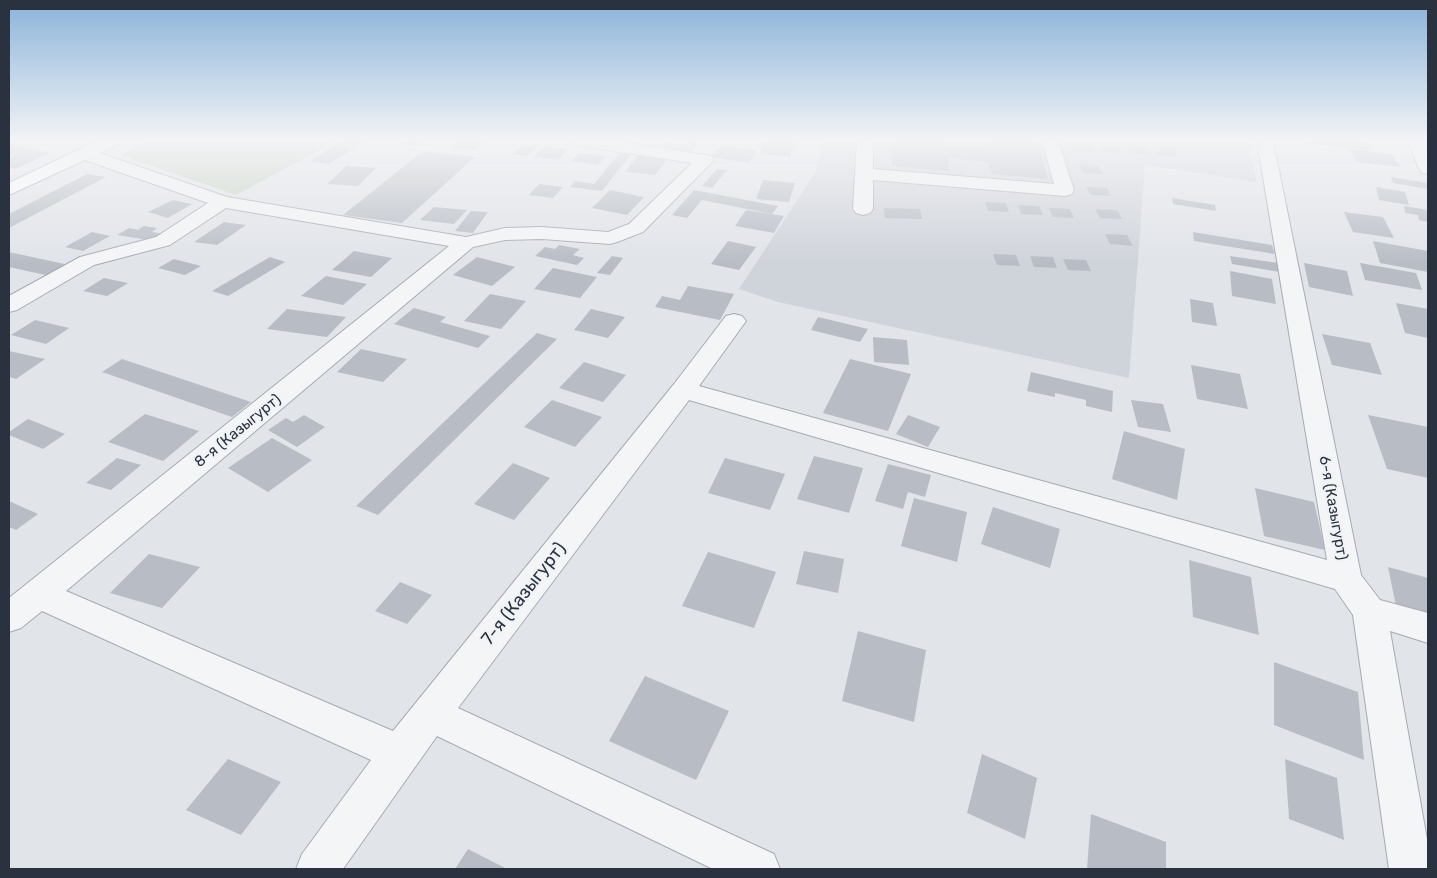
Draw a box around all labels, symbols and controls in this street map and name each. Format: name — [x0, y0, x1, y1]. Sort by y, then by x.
street label: 8-я (Казыгурт) — [191, 391, 285, 471]
street label: 6-я (Казыгурт) — [1315, 454, 1351, 562]
street label: 7-я (Казыгурт) — [477, 538, 571, 650]

